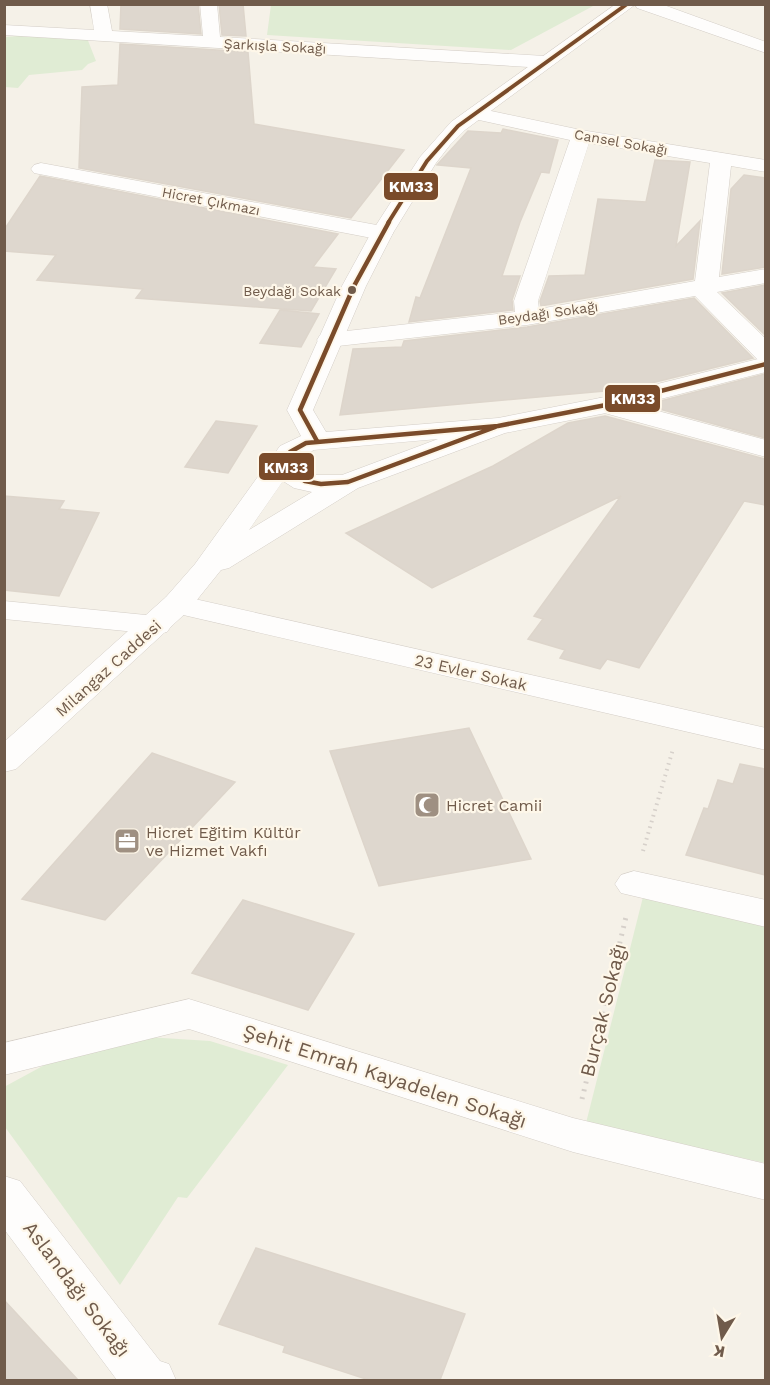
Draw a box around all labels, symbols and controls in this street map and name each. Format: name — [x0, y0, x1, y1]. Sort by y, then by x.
street label: Şarkışla Sokağı — [223, 35, 327, 57]
street label: Cansel Sokağı — [573, 126, 669, 158]
line badge: KM33 — [383, 172, 439, 201]
text: KM33 — [389, 177, 433, 196]
street label: Hicret Çıkmazı — [161, 184, 261, 218]
place label: Beydağı Sokak — [243, 283, 341, 299]
marker: Beydağı Sokak — [346, 284, 358, 296]
street label: Beydağı Sokağı — [497, 298, 599, 328]
line badge: KM33 — [604, 384, 661, 413]
text: KM33 — [611, 389, 655, 408]
line badge: KM33 — [258, 452, 315, 481]
text: KM33 — [264, 458, 308, 477]
street label: Milangaz Caddesi — [52, 616, 165, 721]
street label: 23 Evler Sokak — [413, 650, 529, 695]
mosque icon: Hicret Camii — [412, 790, 442, 820]
place label: Hicret Camii — [446, 796, 542, 815]
place label: Hicret Eğitim Kültür ve Hizmet Vakfı — [146, 823, 301, 860]
office icon: Hicret Eğitim Kültür ve Hizmet Vakfı — [112, 826, 142, 856]
street label: Burçak Sokağı — [575, 941, 631, 1079]
street label: Şehit Emrah Kayadelen Sokağı — [240, 1019, 530, 1133]
street label: Aslandağı Sokağı — [18, 1217, 136, 1361]
north arrow — [692, 1307, 752, 1367]
text: K — [712, 1341, 726, 1362]

